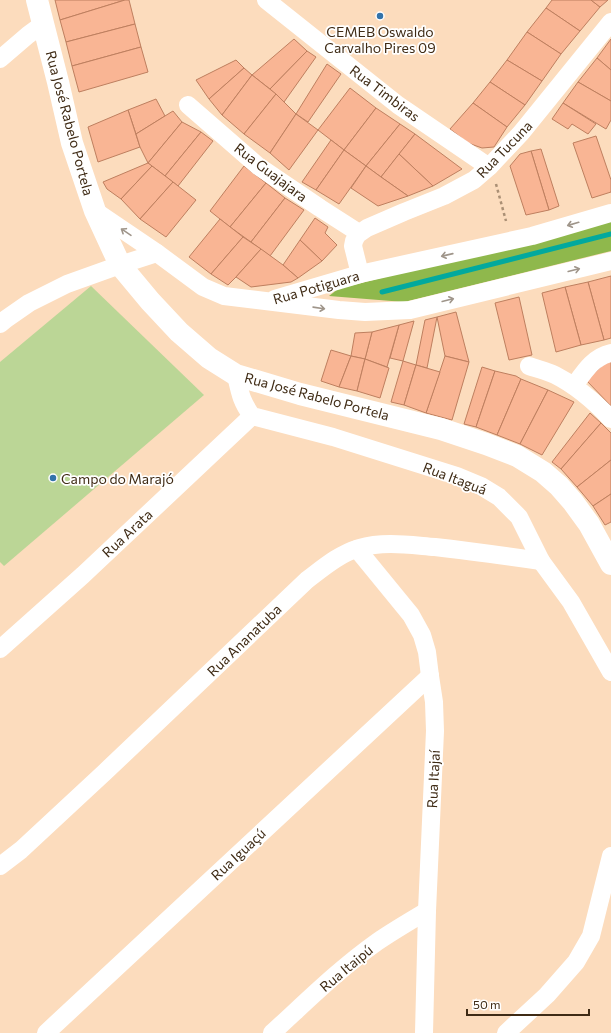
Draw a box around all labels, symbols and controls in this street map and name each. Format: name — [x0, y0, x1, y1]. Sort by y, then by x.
marker: CEMEB Oswaldo Carvalho Pires 09 — [375, 11, 385, 21]
place label: CEMEB Oswaldo Carvalho Pires 09 — [324, 23, 436, 56]
street label: Rua José Rabelo Portela — [42, 49, 98, 197]
street label: Rua Timbiras — [347, 61, 423, 125]
street label: Rua Tucuna — [473, 117, 535, 181]
street label: Rua Guajajara — [231, 139, 311, 205]
one-way arrow — [567, 221, 580, 228]
one-way arrow — [120, 228, 132, 236]
one-way arrow — [441, 251, 454, 259]
one-way arrow — [567, 266, 580, 273]
street label: Rua Potiguara — [271, 267, 361, 307]
one-way arrow — [441, 296, 454, 304]
one-way arrow — [312, 304, 325, 312]
street label: Rua José Rabelo Portela — [243, 368, 391, 424]
street label: Rua Itaguá — [421, 458, 489, 498]
place label: Campo do Marajó — [61, 470, 174, 487]
marker: Campo do Marajó — [48, 473, 58, 483]
street label: Rua Arata — [98, 505, 156, 561]
street label: Rua Ananatuba — [203, 600, 285, 680]
street label: Rua Itajaí — [423, 749, 443, 809]
street label: Rua Iguaçú — [207, 824, 269, 884]
street label: Rua Itaipú — [316, 941, 376, 995]
scale bar — [467, 991, 589, 1017]
text: 50 m — [473, 997, 501, 1011]

